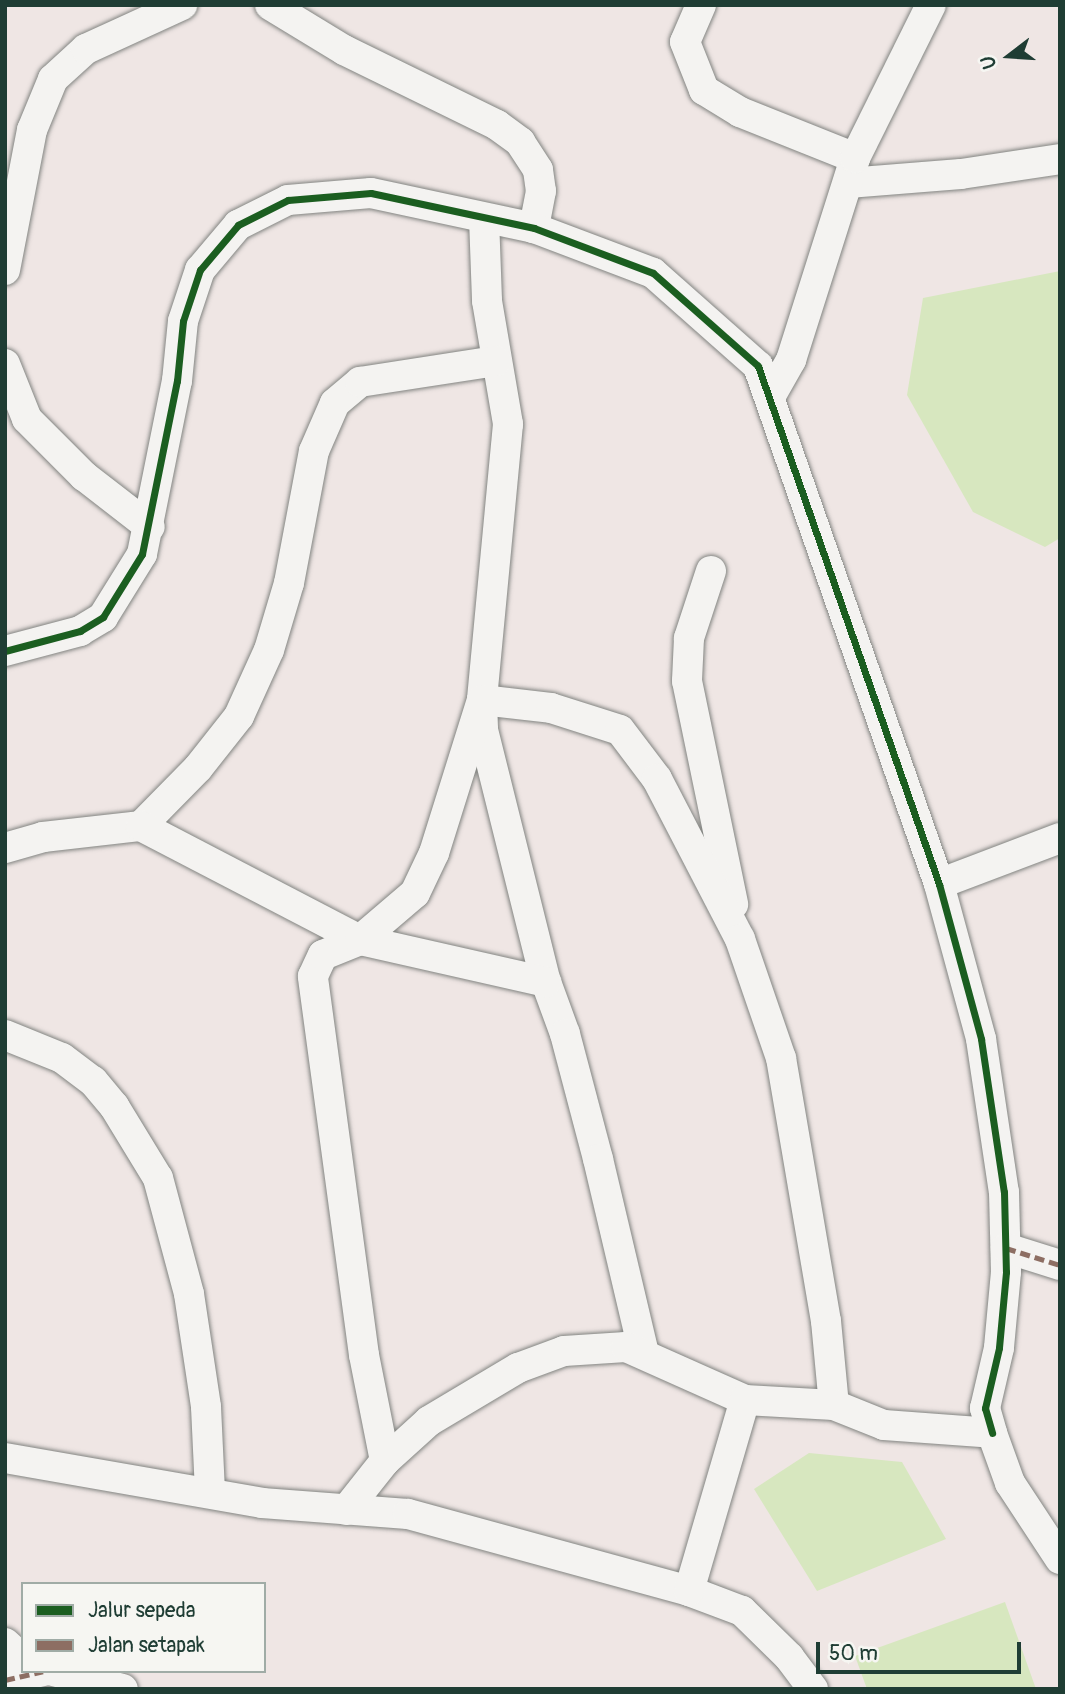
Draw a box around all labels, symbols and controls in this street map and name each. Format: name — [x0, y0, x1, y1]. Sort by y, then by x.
north arrow — [974, 21, 1044, 91]
text: U — [976, 53, 1002, 72]
legend — [21, 1582, 266, 1673]
text: Jalur sepeda — [88, 1597, 196, 1624]
scale bar — [820, 1628, 1025, 1672]
text: Jalan setapak — [88, 1632, 205, 1659]
text: 50 m — [829, 1640, 878, 1667]

